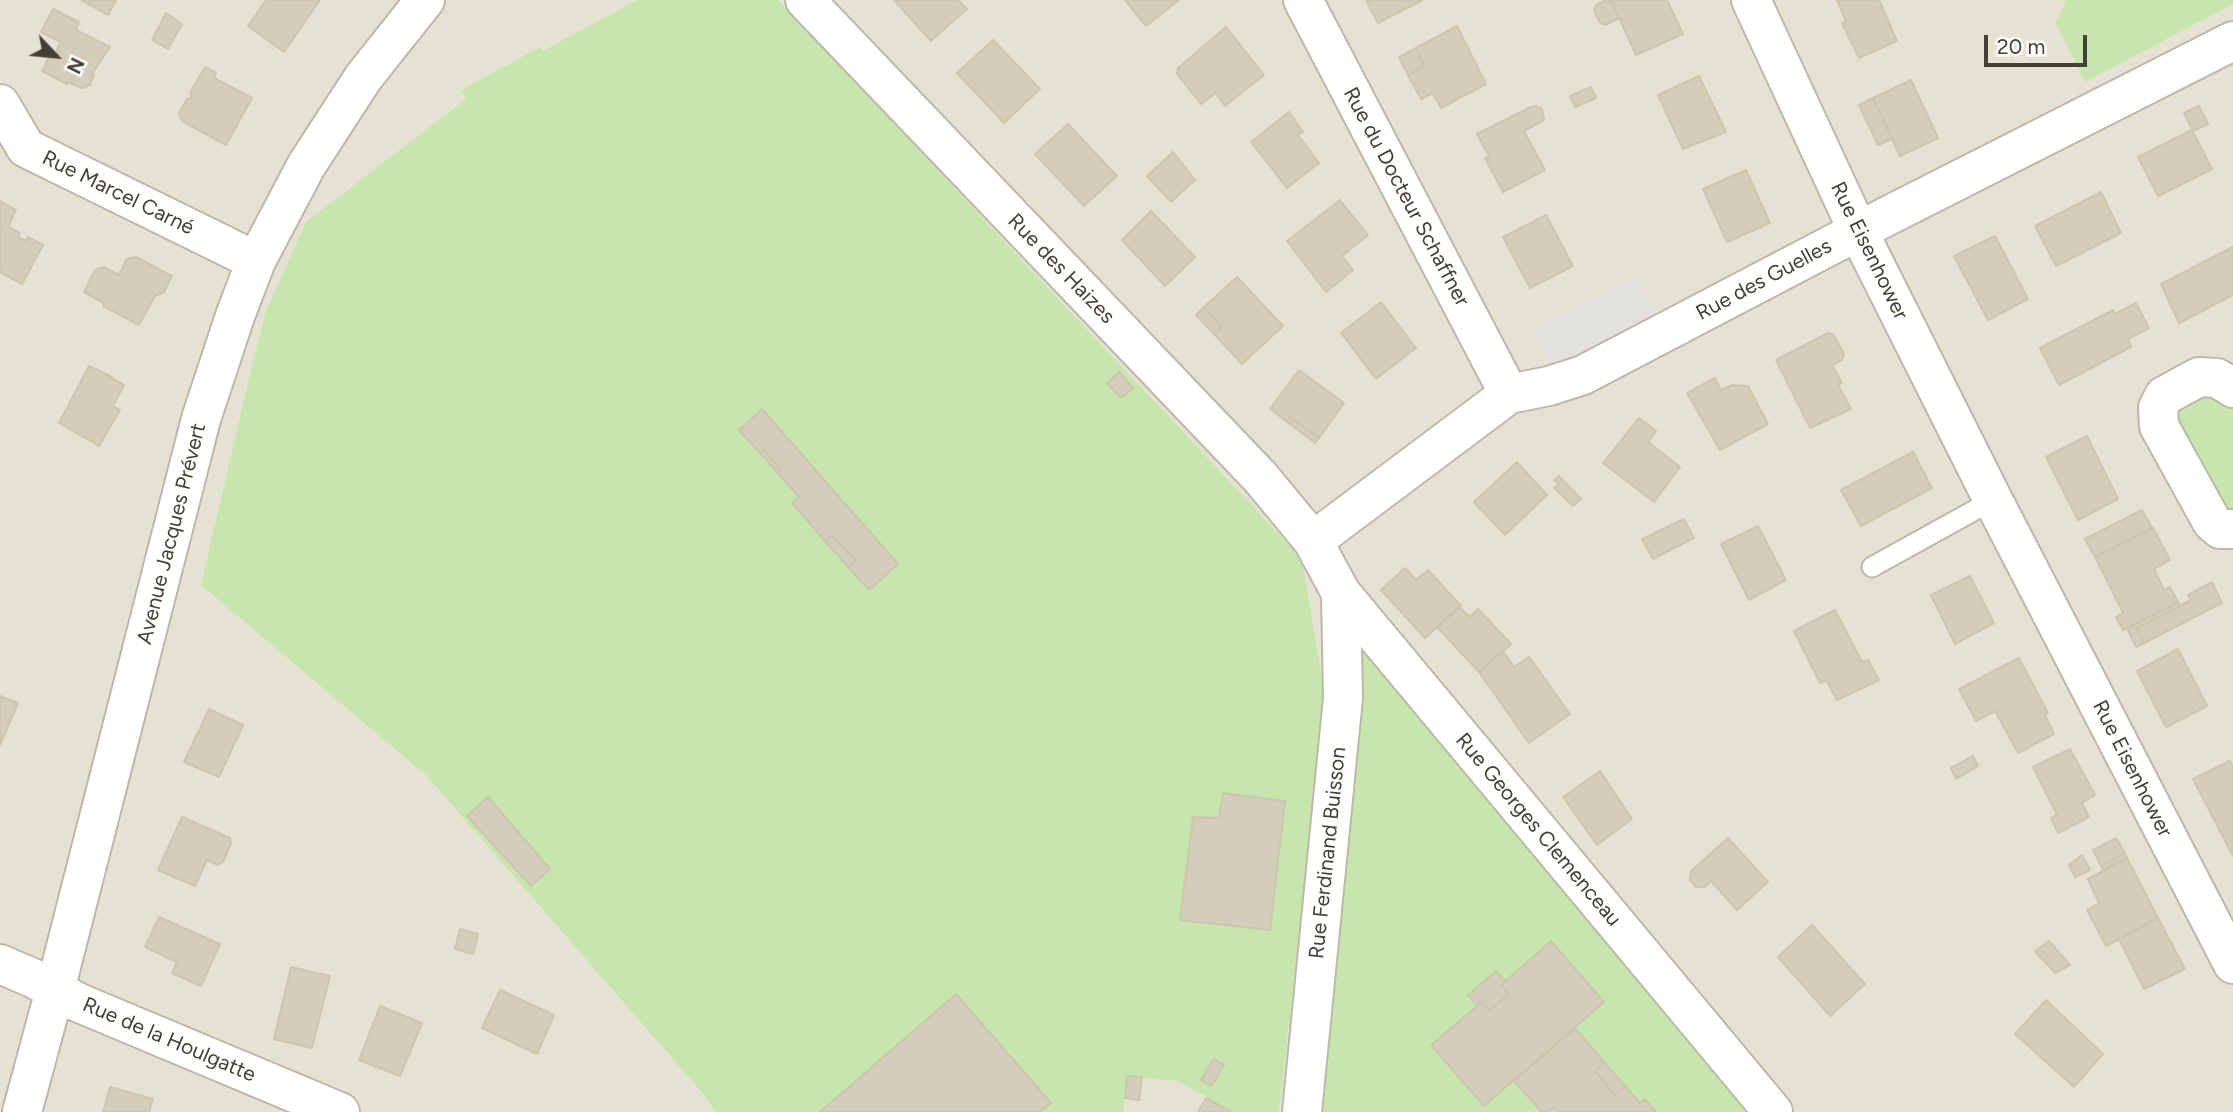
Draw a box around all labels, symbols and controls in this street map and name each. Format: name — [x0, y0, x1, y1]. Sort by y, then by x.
north arrow — [21, 21, 91, 91]
scale bar — [1988, 21, 2091, 65]
text: 20 m — [1997, 34, 2045, 59]
text: N — [62, 54, 89, 77]
street label: Rue du Docteur Schaffner — [1337, 83, 1475, 311]
street label: Rue Marcel Carné — [38, 145, 198, 241]
street label: Rue Eisenhower — [1825, 178, 1913, 324]
street label: Rue des Haizes — [1002, 209, 1120, 329]
street label: Rue des Guelles — [1692, 234, 1836, 326]
street label: Avenue Jacques Prévert — [132, 421, 212, 647]
street label: Rue Eisenhower — [2087, 696, 2177, 842]
street label: Rue Georges Clemenceau — [1450, 728, 1626, 932]
street label: Rue Ferdinand Buisson — [1304, 746, 1352, 960]
street label: Rue de la Houlgatte — [79, 992, 259, 1088]

